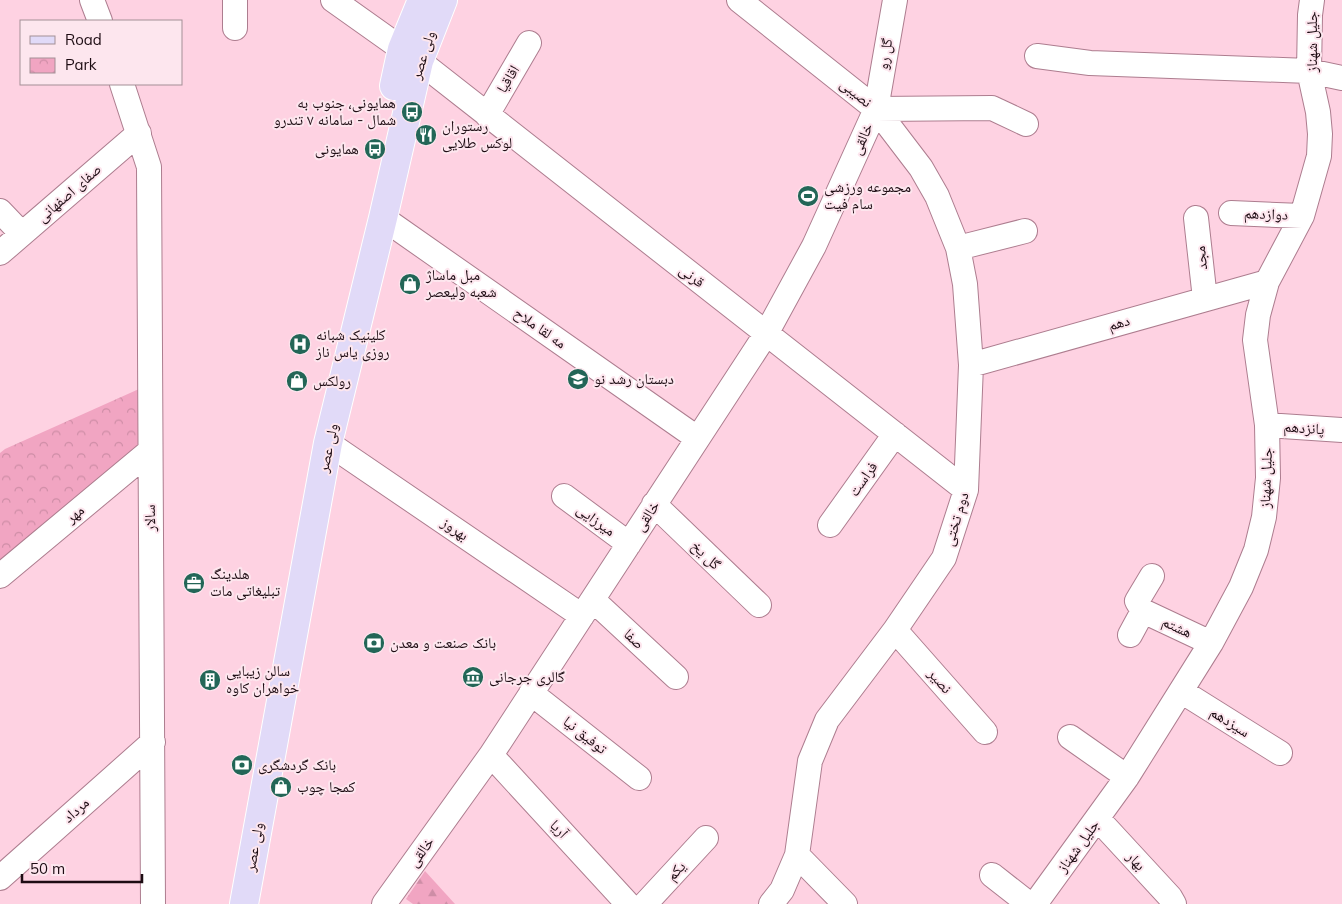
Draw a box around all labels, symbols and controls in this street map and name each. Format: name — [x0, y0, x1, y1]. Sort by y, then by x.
street label: جلیل شهناز — [1302, 11, 1322, 73]
legend — [20, 20, 182, 85]
street label: ولی عصر — [405, 28, 440, 83]
text: Road — [65, 30, 102, 49]
street label: گل رو — [873, 36, 897, 71]
text: Park — [65, 55, 97, 74]
street label: اقاقیا — [492, 61, 523, 96]
street label: نصیبی — [836, 74, 876, 112]
place label: همایونی، جنوب به شمال - سامانه ۷ تندرو — [274, 93, 396, 130]
bus stop icon: همایونی، جنوب به شمال - سامانه ۷ تندرو — [400, 100, 424, 124]
place label: رستوران لوکس طلایی — [442, 116, 512, 153]
street label: خالقی — [846, 120, 878, 158]
restaurant icon: رستوران لوکس طلایی — [414, 123, 438, 147]
bus stop icon: همایونی — [363, 137, 387, 161]
place label: همایونی — [315, 139, 359, 159]
street label: صفای اصفهانی — [32, 159, 106, 227]
place label: مجموعه ورزشی سام فیت — [824, 177, 911, 214]
sports icon: مجموعه ورزشی سام فیت — [796, 184, 820, 208]
street label: دوازدهم — [1243, 203, 1289, 225]
street label: مجد — [1190, 245, 1211, 271]
street label: قرنی — [675, 260, 709, 292]
place label: مبل ماساژ شعبه ولیعصر — [425, 265, 497, 301]
shop icon: مبل ماساژ شعبه ولیعصر — [398, 272, 422, 296]
street label: مه لقا ملاح — [510, 303, 570, 353]
street label: دهم — [1106, 310, 1132, 336]
place label: کلینیک شبانه روزی یاس ناز — [315, 325, 390, 362]
hospital icon: کلینیک شبانه روزی یاس ناز — [288, 332, 312, 356]
school or university icon: دبستان رشد نو — [566, 367, 590, 391]
shop icon: رولکس — [285, 369, 309, 393]
place label: دبستان رشد نو — [594, 369, 674, 389]
place label: رولکس — [313, 371, 351, 391]
street label: پانزدهم — [1283, 417, 1325, 439]
street label: ولی عصر — [313, 422, 343, 475]
street label: جلیل شهناز — [1255, 447, 1277, 510]
street label: فراست — [844, 458, 881, 500]
street label: دوم تختی — [938, 490, 974, 548]
street label: خالقی — [630, 496, 665, 535]
street label: میرزایی — [573, 499, 619, 541]
street label: مهر — [61, 500, 88, 528]
street label: سالار — [140, 504, 159, 533]
street label: بهروز — [437, 512, 472, 544]
street label: گل یخ — [687, 536, 725, 574]
place label: هلدینگ تبلیغاتی مات — [210, 564, 281, 601]
office icon: هلدینگ تبلیغاتی مات — [182, 571, 206, 595]
street label: هشتم — [1159, 611, 1195, 643]
street label: صفا — [620, 624, 649, 653]
bank icon: بانک صنعت و معدن — [362, 631, 386, 655]
place label: بانک صنعت و معدن — [390, 633, 496, 653]
place label: سالن زیبایی خواهران کاوه — [226, 661, 300, 698]
street label: نصیر — [924, 663, 956, 697]
museum icon: گالری جرجانی — [461, 665, 485, 689]
place label: گالری جرجانی — [489, 667, 565, 687]
building icon: سالن زیبایی خواهران کاوه — [198, 668, 222, 692]
street label: سیزدهم — [1206, 702, 1254, 742]
street label: توفیق نیا — [559, 712, 612, 759]
bank icon: بانک گردشگری — [230, 753, 254, 777]
place label: بانک گردشگری — [258, 755, 336, 775]
shop icon: کمجا چوب — [269, 775, 293, 799]
place label: کمجا چوب — [297, 777, 355, 796]
street label: مرداد — [59, 793, 93, 826]
street label: آریا — [546, 815, 573, 843]
street label: جلیل شهناز — [1051, 815, 1104, 877]
street label: ولی عصر — [240, 821, 268, 874]
street label: خالقی — [403, 833, 439, 871]
street label: بهار — [1122, 846, 1150, 874]
scale bar — [22, 852, 142, 884]
street label: یکم — [662, 857, 690, 885]
text: 50 m — [30, 859, 65, 878]

